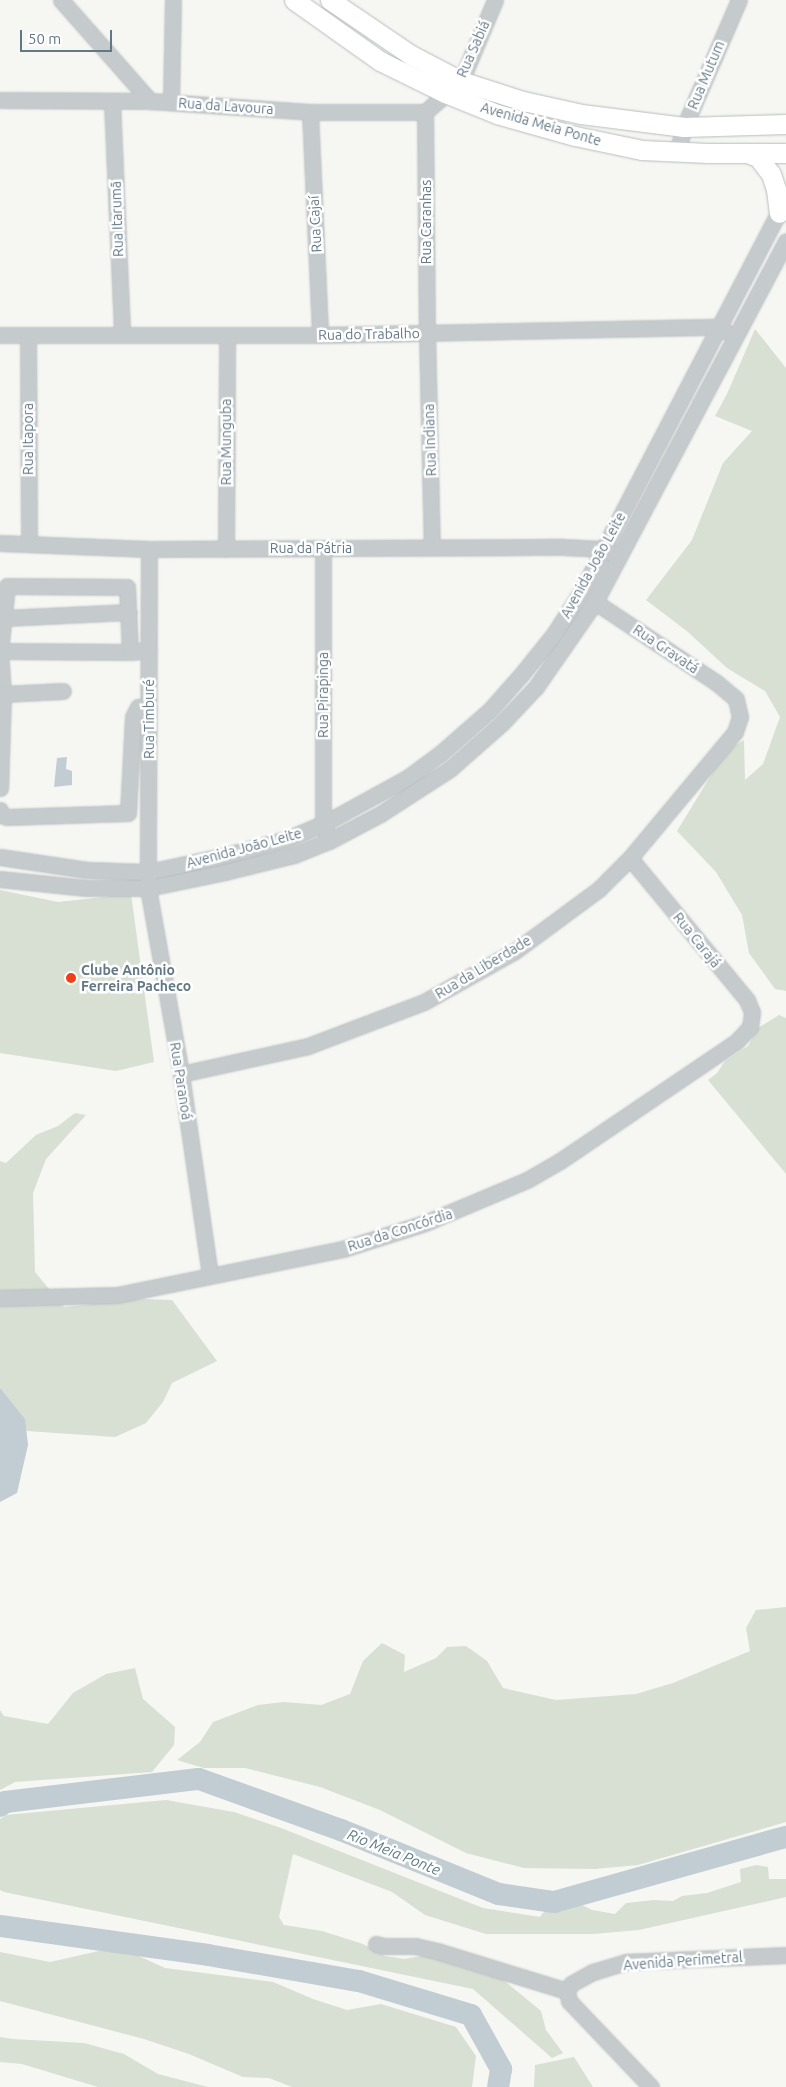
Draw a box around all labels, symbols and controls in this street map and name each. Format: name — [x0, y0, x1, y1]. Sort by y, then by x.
street label: Rua Sabiá — [453, 18, 493, 80]
scale bar — [22, 20, 115, 52]
text: 50 m — [28, 30, 61, 47]
street label: Rua Mutum — [684, 38, 728, 112]
street label: Rua da Lavoura — [178, 94, 274, 118]
street label: Avenida Meia Ponte — [479, 99, 603, 149]
street label: Rua Caranhas — [418, 180, 434, 264]
street label: Rua Itarumã — [107, 181, 127, 257]
street label: Rua Cajaí — [305, 195, 325, 253]
street label: Rua do Trabalho — [318, 325, 420, 343]
street label: Rua Munguba — [218, 399, 234, 485]
street label: Rua Itapora — [20, 403, 36, 475]
street label: Rua Indiana — [420, 403, 440, 477]
street label: Avenida João Leite — [557, 509, 629, 621]
street label: Rua da Pátria — [270, 540, 352, 556]
street label: Rua Gravatá — [630, 621, 702, 677]
street label: Rua Pirapinga — [315, 652, 331, 738]
street label: Rua Timburé — [141, 679, 157, 759]
street label: Avenida João Leite — [185, 825, 303, 871]
street label: Rua Carajá — [670, 909, 724, 971]
street label: Rua da Liberdade — [432, 932, 534, 1002]
place label: Clube Antônio Ferreira Pacheco — [81, 962, 191, 994]
marker: Clube Antônio Ferreira Pacheco — [65, 972, 77, 984]
street label: Rua Paranoá — [167, 1041, 195, 1121]
street label: Rua da Concórdia — [345, 1205, 455, 1255]
water label: Rio Meia Ponte — [345, 1825, 443, 1879]
street label: Avenida Perimetral — [623, 1948, 743, 1974]

